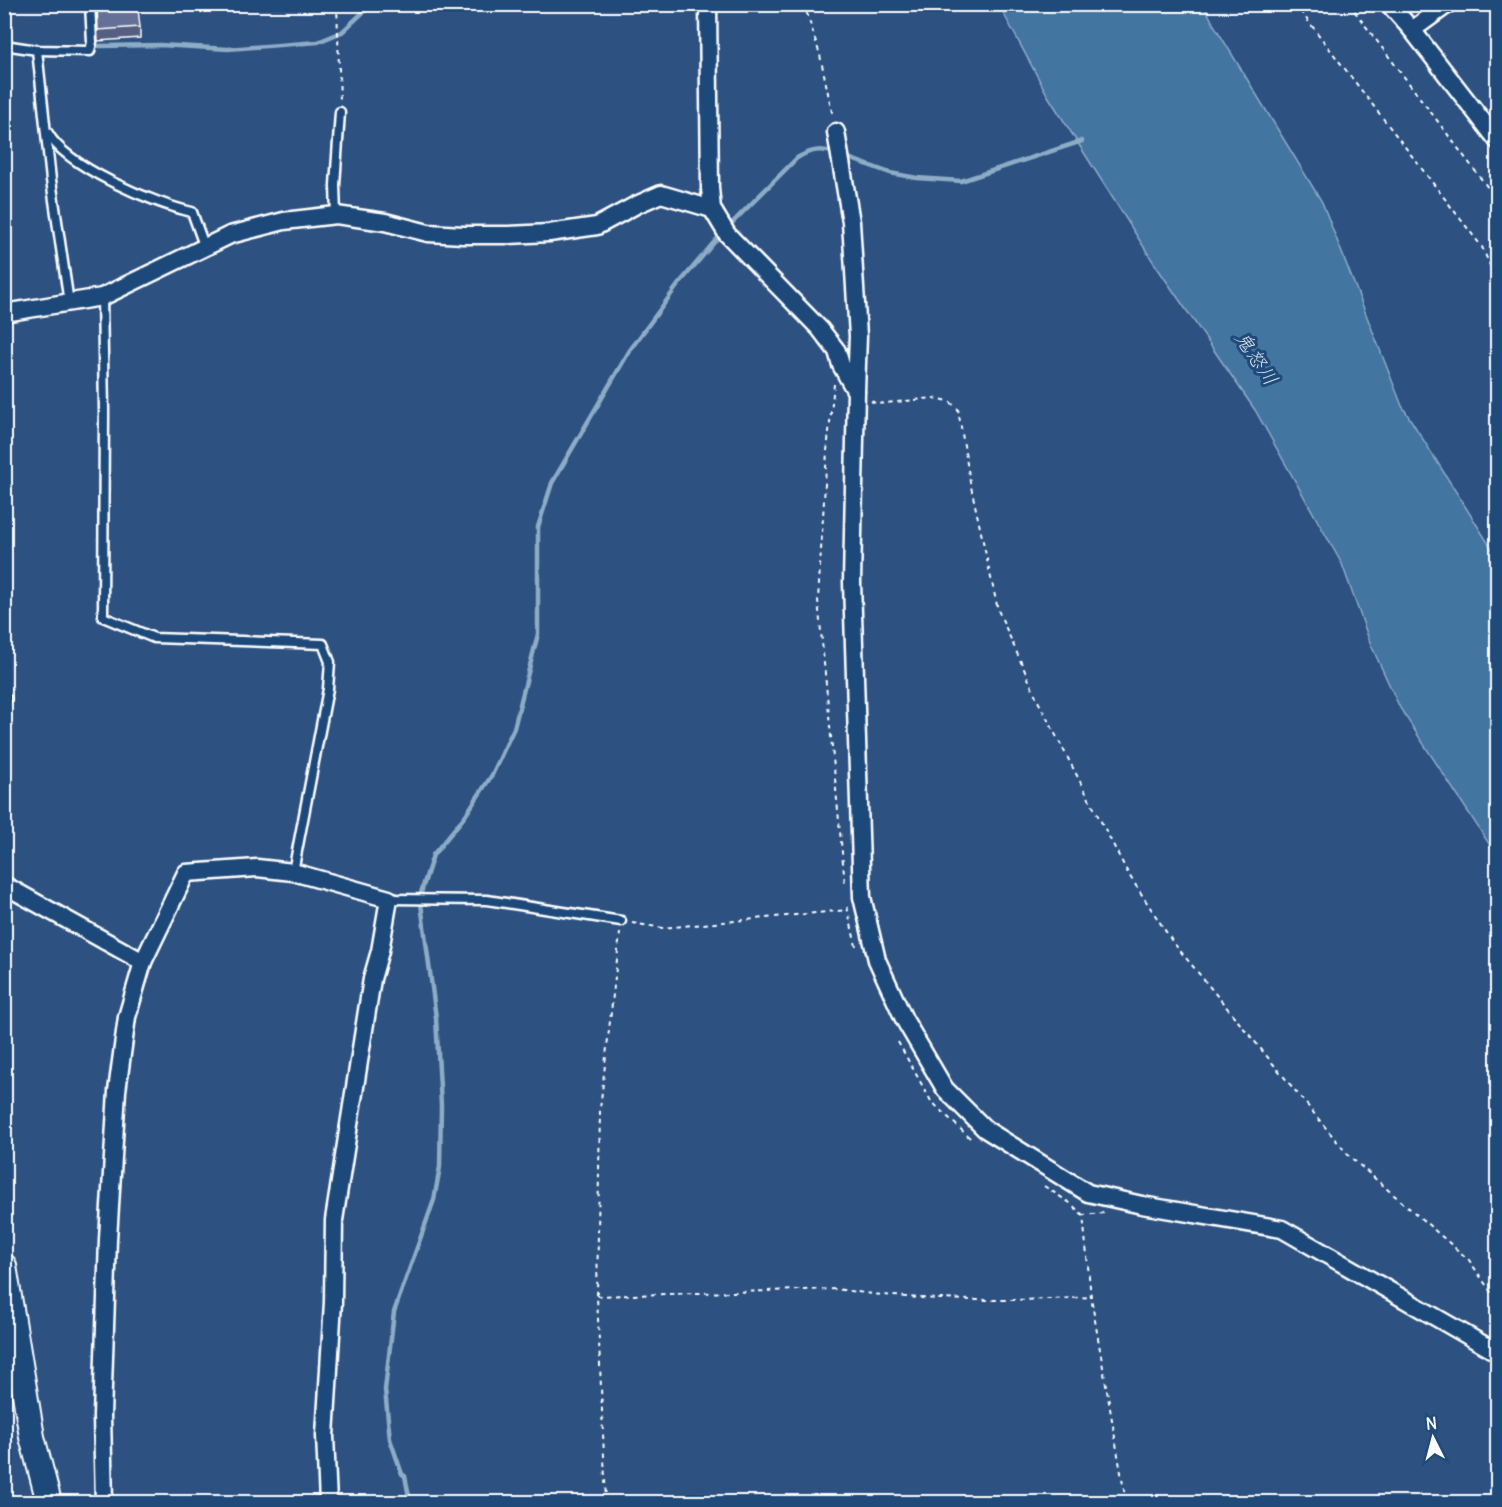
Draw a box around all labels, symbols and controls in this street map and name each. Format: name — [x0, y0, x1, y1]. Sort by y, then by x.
water label: 鬼怒川 — [1230, 326, 1284, 390]
north arrow — [1403, 1408, 1463, 1468]
text: N — [1425, 1413, 1438, 1434]

